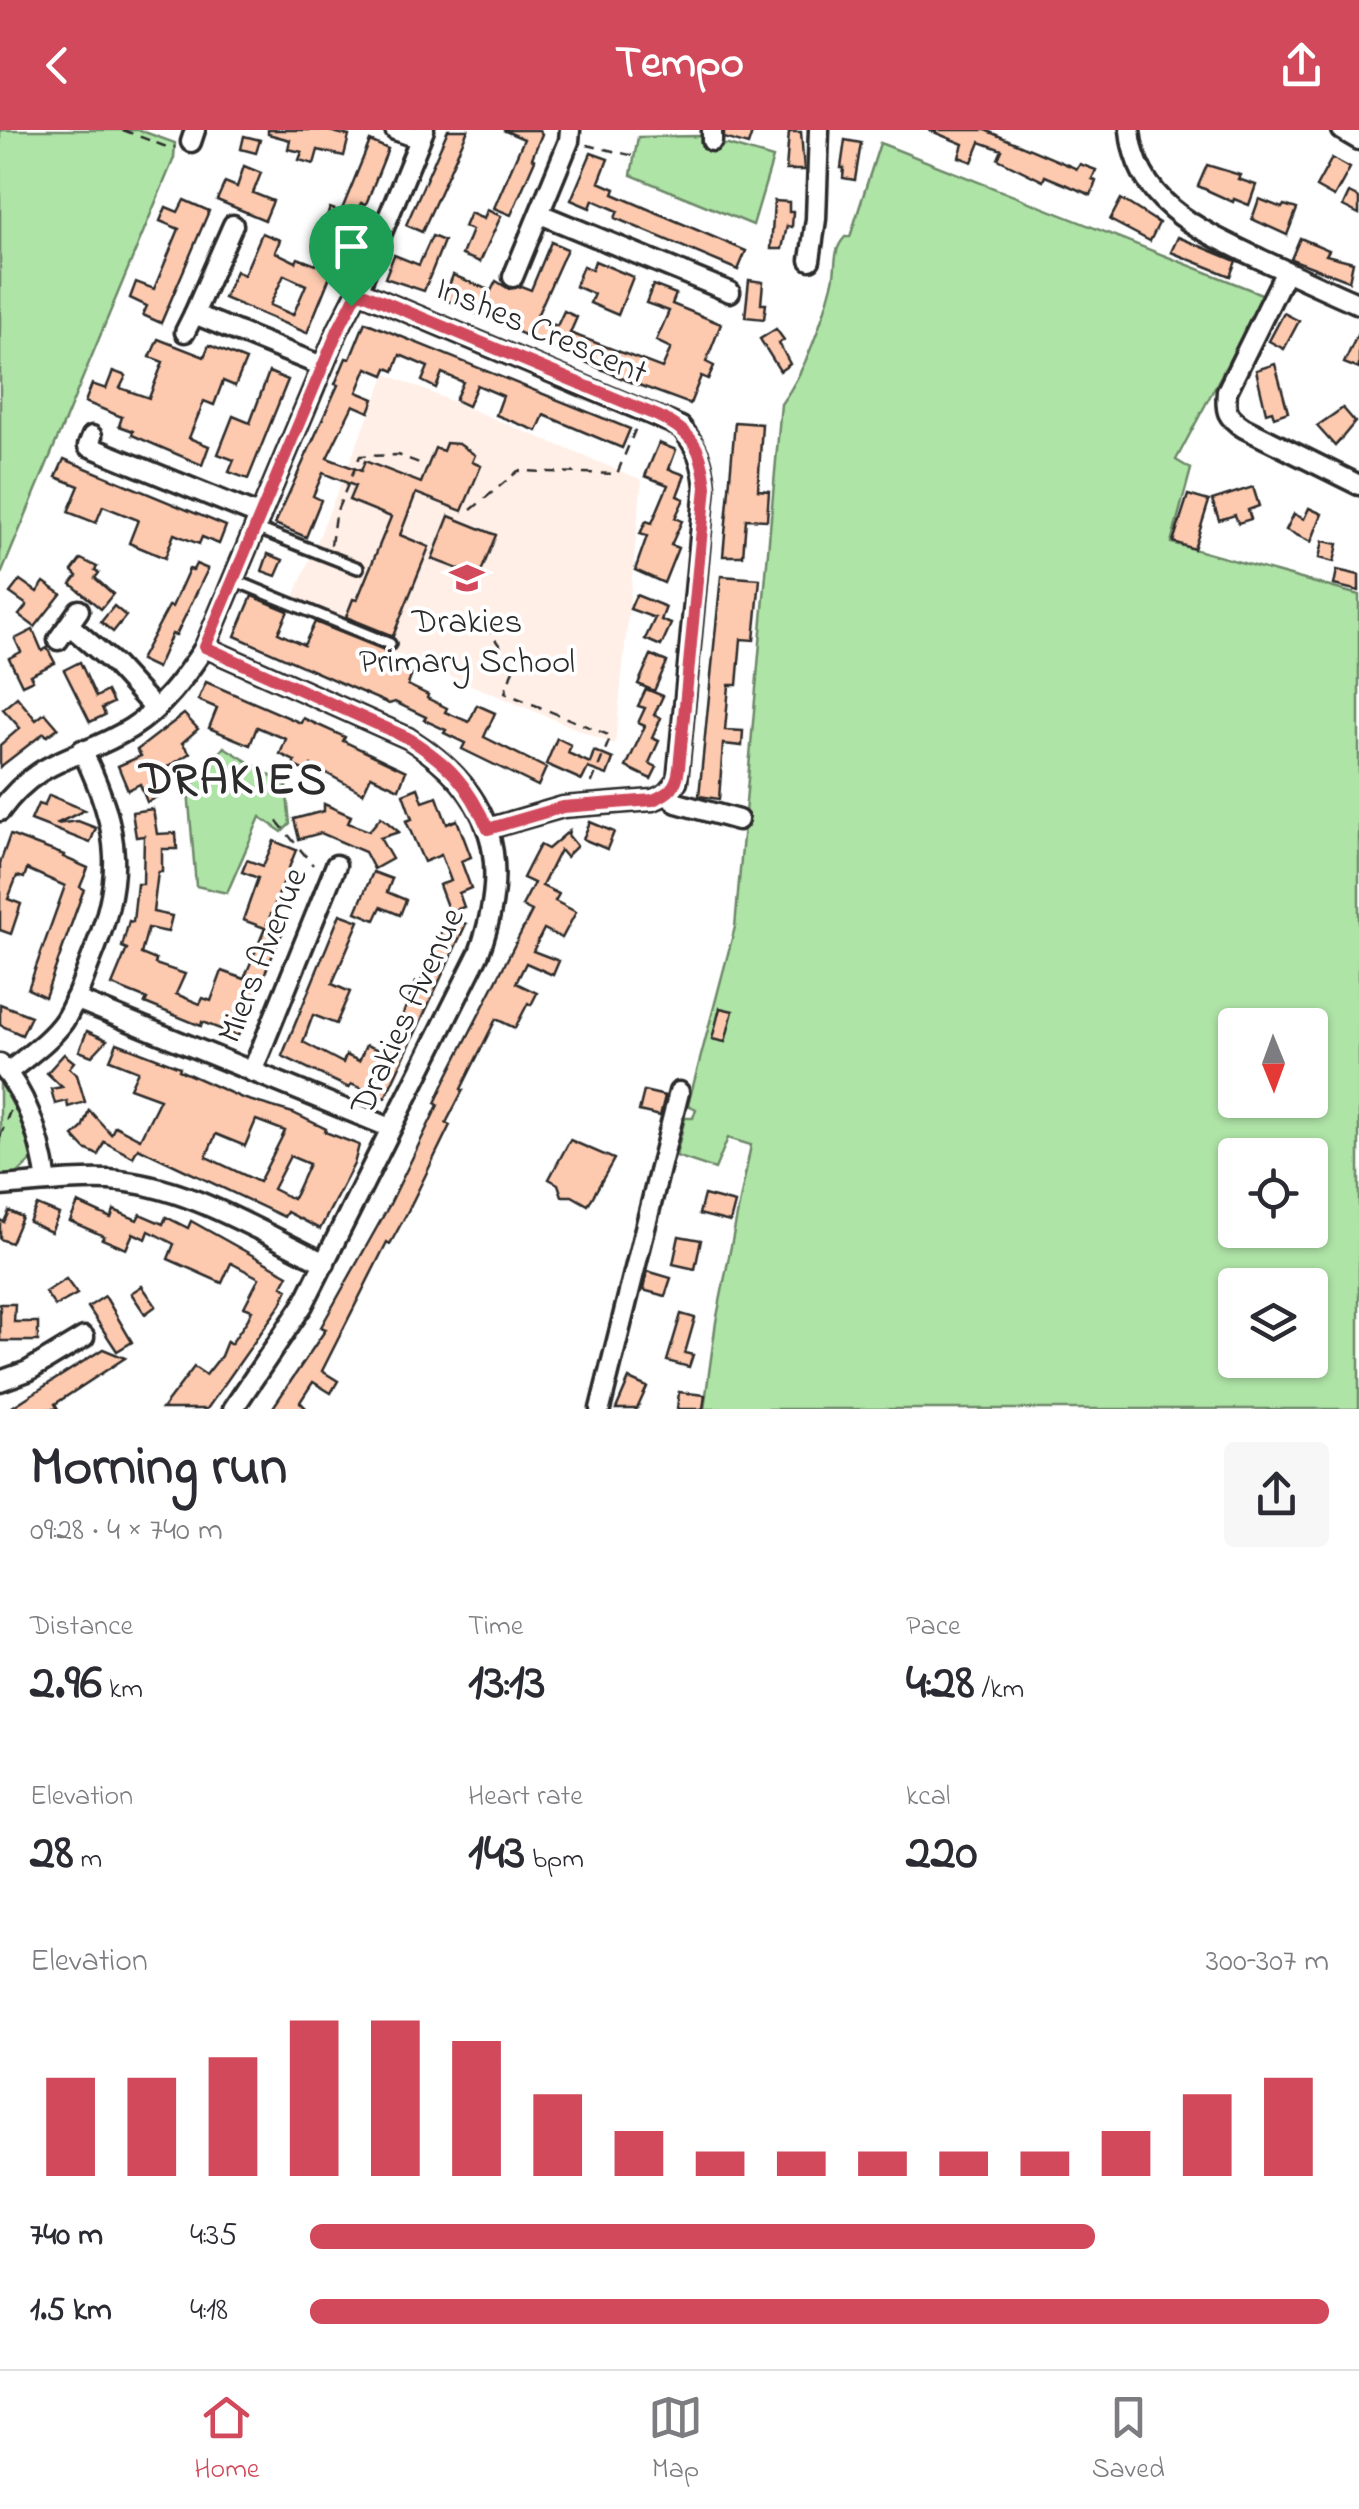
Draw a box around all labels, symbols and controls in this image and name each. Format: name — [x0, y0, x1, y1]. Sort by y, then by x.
text: Tempo — [615, 32, 744, 98]
icon: back — [30, 38, 85, 93]
icon: share — [1274, 38, 1329, 93]
pin — [309, 204, 394, 307]
icon: arrive — [324, 219, 379, 274]
street label: Inshes Crescent — [427, 264, 655, 400]
school or university icon: Drakies Primary School — [448, 559, 486, 597]
place label: Drakies Primary School — [359, 598, 575, 689]
district label: DRAKIES — [138, 749, 329, 815]
street label: Miers Avenue — [206, 860, 322, 1051]
street label: Drakies Avenue — [338, 899, 480, 1125]
north arrow — [1218, 1008, 1328, 1118]
map controls — [1218, 1008, 1328, 1378]
button: locate — [1218, 1138, 1328, 1248]
button: layers — [1218, 1268, 1328, 1378]
text: Morning run — [30, 1430, 287, 1510]
button: share — [1224, 1442, 1329, 1547]
text: 09:28 · 4 × 740 m — [30, 1508, 223, 1555]
text: Distance — [30, 1607, 133, 1648]
text: Time — [468, 1607, 523, 1648]
text: Pace — [906, 1607, 961, 1648]
text: 2.96 — [30, 1648, 102, 1721]
text: 13:13 — [468, 1648, 545, 1721]
text: 4:28 — [906, 1648, 974, 1721]
text: km — [102, 1670, 143, 1711]
text: /km — [974, 1670, 1024, 1711]
text: Elevation — [30, 1777, 133, 1818]
text: Heart rate — [468, 1777, 583, 1818]
text: kcal — [906, 1777, 951, 1818]
text: 28 — [30, 1818, 74, 1891]
text: 143 — [468, 1818, 525, 1891]
text: 220 — [906, 1818, 977, 1891]
text: m — [74, 1840, 102, 1881]
text: bpm — [525, 1840, 584, 1881]
text: Elevation — [30, 1939, 148, 1986]
text: 300–307 m — [1206, 1939, 1329, 1986]
text: 740 m — [30, 2213, 103, 2260]
text: 4:35 — [190, 2213, 237, 2260]
text: 1.5 km — [30, 2288, 112, 2335]
text: 4:18 — [190, 2288, 228, 2335]
tab: Home — [194, 2390, 259, 2491]
tab: Map — [648, 2390, 703, 2491]
tab: Saved — [1092, 2390, 1165, 2491]

